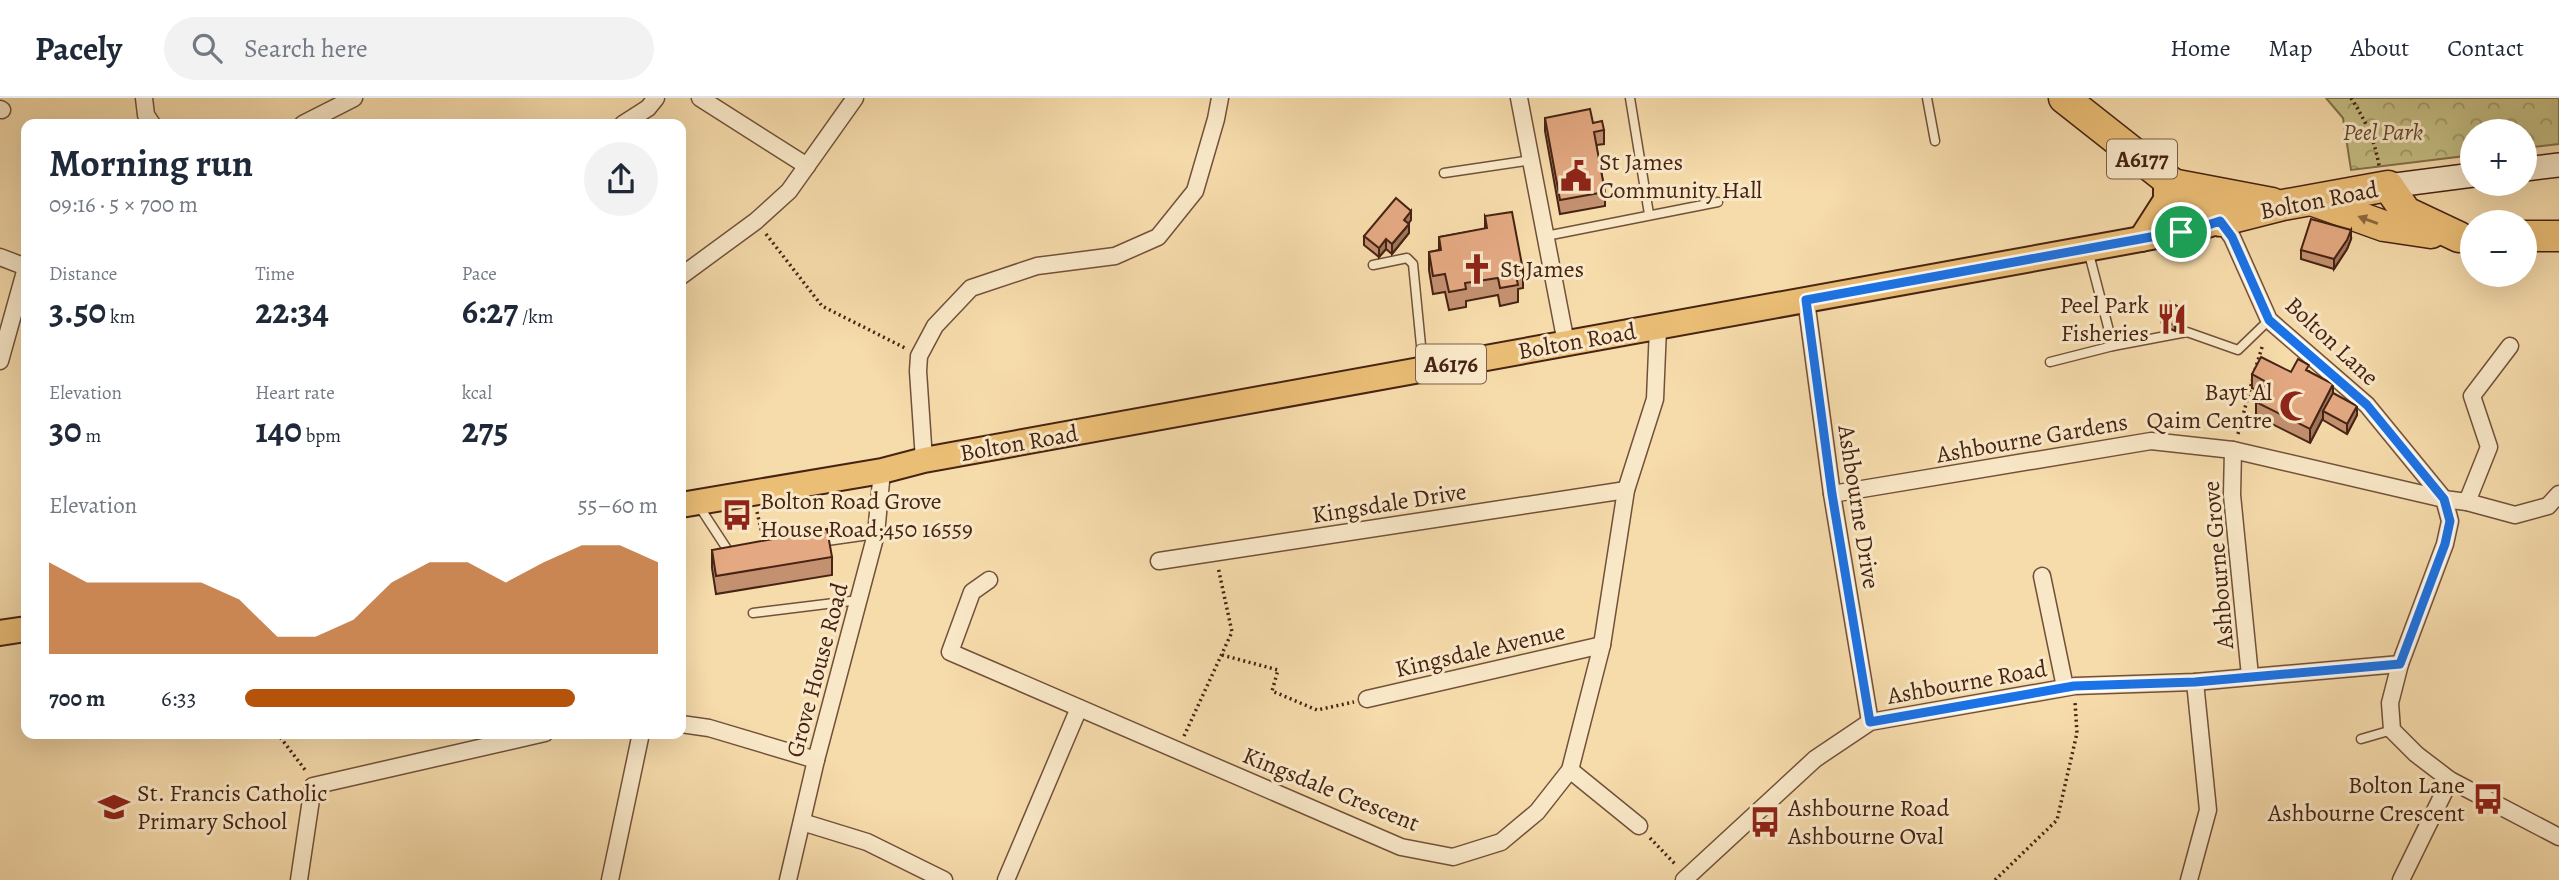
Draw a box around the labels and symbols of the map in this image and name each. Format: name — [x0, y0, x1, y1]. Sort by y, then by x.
park label: Peel Park — [2343, 116, 2424, 148]
road number: A6177 — [2107, 139, 2177, 178]
place label: St James Community Hall — [1599, 146, 1762, 206]
public building icon: St James Community Hall — [1559, 159, 1593, 193]
street label: Bolton Road — [2257, 173, 2381, 227]
pin — [2151, 202, 2211, 262]
one-way arrow — [2358, 214, 2379, 225]
church icon: St James — [1460, 252, 1494, 286]
place label: St James — [1500, 253, 1584, 285]
place label: Peel Park Fisheries — [2060, 289, 2149, 349]
street label: Bolton Lane — [2278, 289, 2386, 393]
restaurant icon: Peel Park Fisheries — [2155, 302, 2189, 336]
street label: Bolton Road — [1515, 315, 1639, 367]
road number: A6176 — [1416, 344, 1486, 384]
place label: Bayt Al Qaim Centre — [2147, 376, 2272, 436]
mosque icon: Bayt Al Qaim Centre — [2278, 389, 2312, 423]
street label: Ashbourne Gardens — [1933, 405, 2130, 471]
street label: Bolton Road — [957, 417, 1081, 469]
street label: Ashbourne Drive — [1830, 422, 1888, 591]
street label: Kingsdale Drive — [1309, 475, 1469, 531]
street label: Ashbourne Grove — [2195, 480, 2241, 651]
place label: Bolton Road Grove House Road;450 16559 — [760, 485, 973, 545]
bus stop icon: Bolton Road Grove House Road;450 16559 — [720, 498, 754, 532]
street label: Grove House Road — [778, 579, 856, 761]
street label: Kingsdale Avenue — [1392, 615, 1568, 685]
street label: Ashbourne Road — [1884, 652, 2049, 712]
street label: Kingsdale Crescent — [1238, 739, 1424, 839]
place label: Bolton Lane Ashbourne Crescent — [2267, 769, 2465, 829]
place label: St. Francis Catholic Primary School — [137, 777, 327, 837]
bus stop icon: Bolton Lane Ashbourne Crescent — [2471, 782, 2505, 816]
school or university icon: St. Francis Catholic Primary School — [97, 790, 131, 824]
place label: Ashbourne Road Ashbourne Oval — [1787, 792, 1950, 852]
bus stop icon: Ashbourne Road Ashbourne Oval — [1748, 805, 1782, 839]

